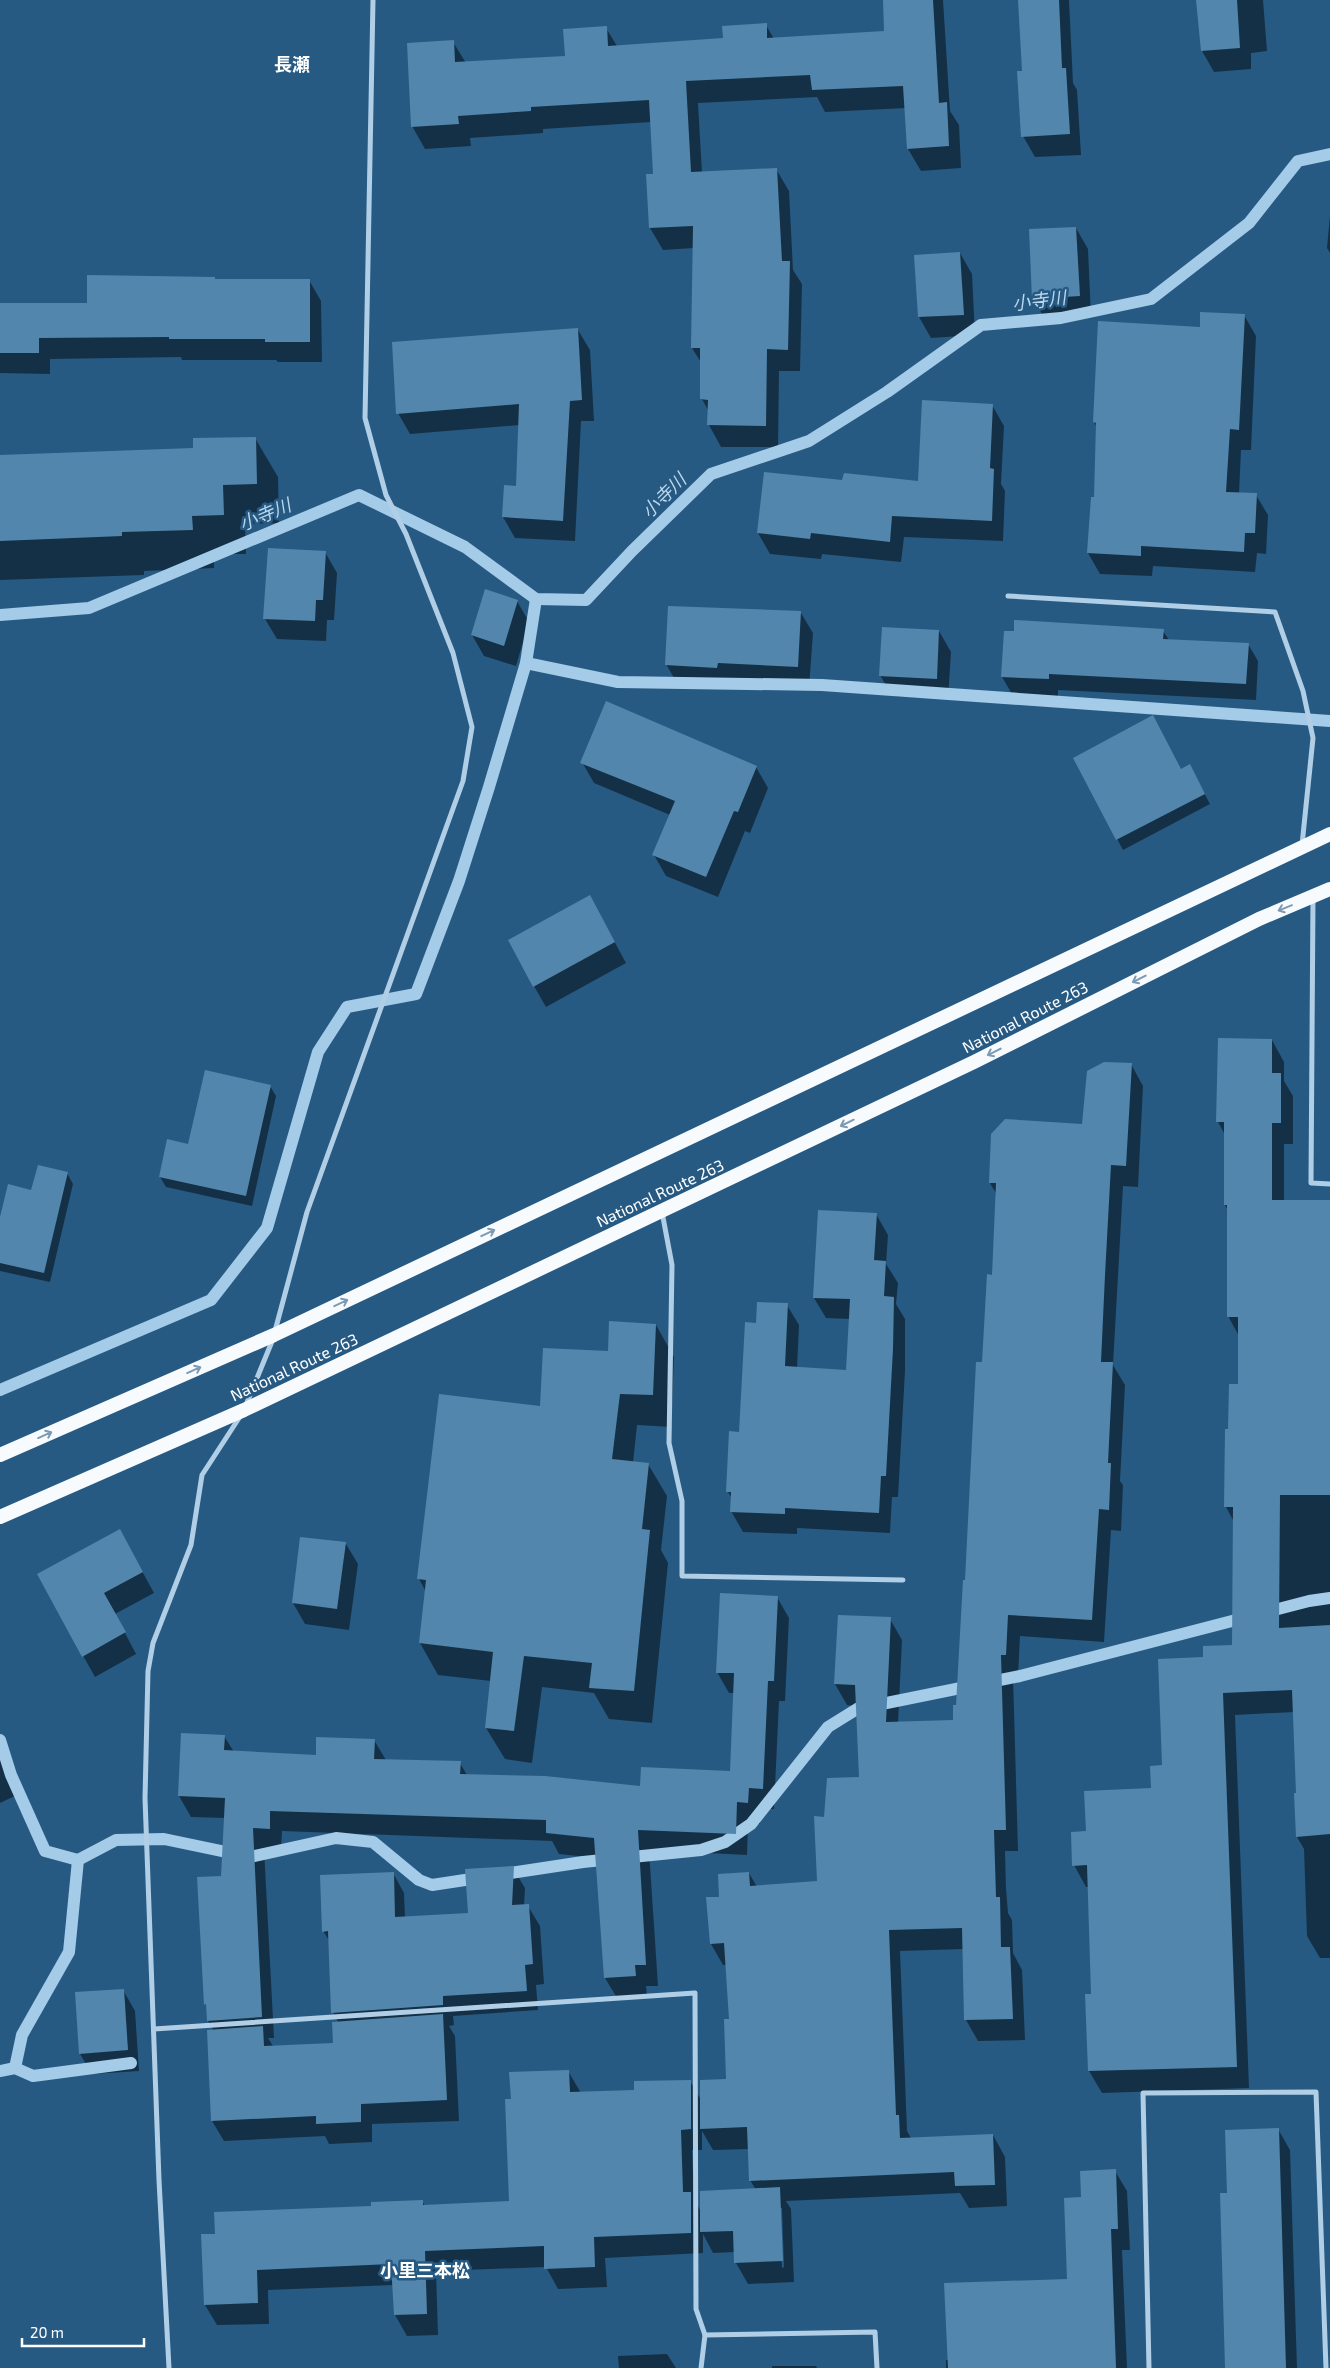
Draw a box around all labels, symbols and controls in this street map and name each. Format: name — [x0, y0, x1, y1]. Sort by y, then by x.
district label: 長瀬 — [274, 53, 310, 75]
water label: 小寺川 — [1011, 286, 1069, 314]
water label: 小寺川 — [636, 467, 692, 522]
water label: 小寺川 — [235, 493, 296, 535]
one-way arrow — [1278, 904, 1293, 913]
one-way arrow — [1132, 975, 1147, 984]
street label: National Route 263 — [959, 977, 1091, 1056]
one-way arrow — [987, 1048, 1002, 1057]
one-way arrow — [840, 1118, 855, 1128]
street label: National Route 263 — [593, 1155, 727, 1230]
one-way arrow — [480, 1228, 495, 1237]
one-way arrow — [334, 1298, 349, 1308]
street label: National Route 263 — [227, 1329, 361, 1404]
one-way arrow — [186, 1365, 201, 1375]
one-way arrow — [37, 1430, 52, 1440]
district label: 小里三本松 — [380, 2259, 470, 2281]
scale bar — [22, 2316, 145, 2348]
text: 20 m — [30, 2323, 64, 2341]

